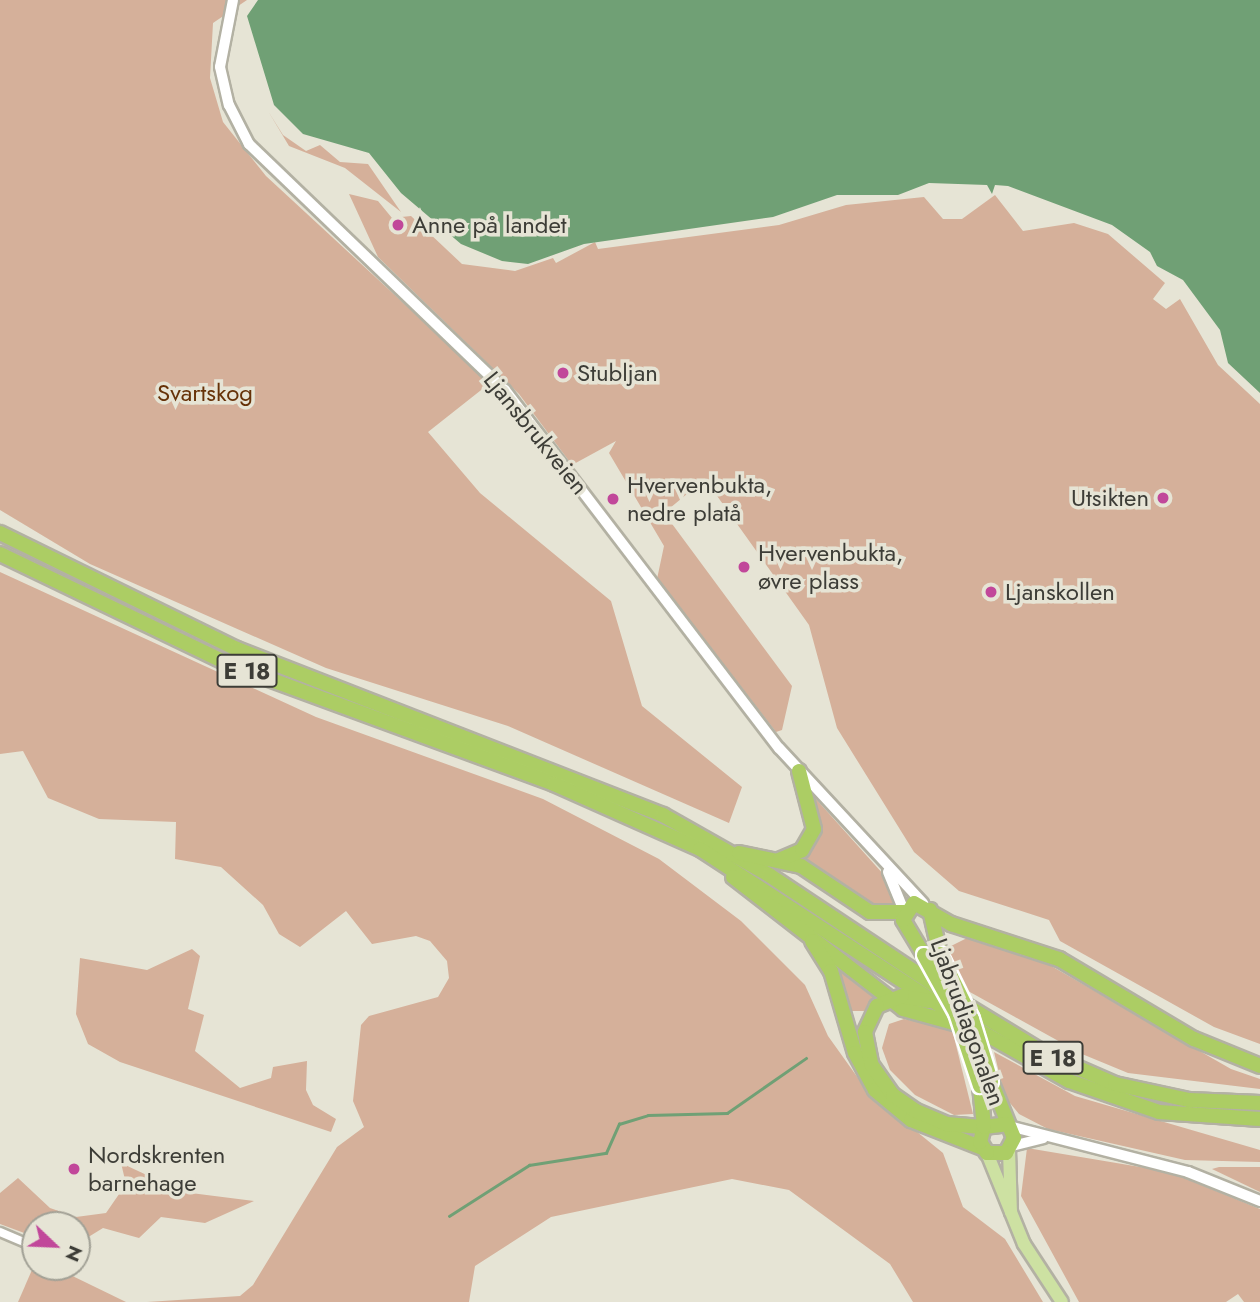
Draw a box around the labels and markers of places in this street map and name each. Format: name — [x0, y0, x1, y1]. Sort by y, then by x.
place label: Anne på landet — [412, 211, 567, 239]
marker: Anne på landet — [390, 217, 406, 233]
place label: Stubljan — [577, 359, 658, 387]
marker: Stubljan — [555, 365, 571, 381]
place label: Hvervenbukta, nedre platå — [627, 471, 772, 527]
place label: Utsikten — [1071, 484, 1149, 512]
marker: Utsikten — [1155, 490, 1171, 506]
marker: Hvervenbukta, nedre platå — [605, 491, 621, 507]
place label: Hvervenbukta, øvre plass — [758, 539, 903, 595]
marker: Hvervenbukta, øvre plass — [736, 559, 752, 575]
place label: Ljanskollen — [1005, 578, 1115, 606]
marker: Ljanskollen — [983, 584, 999, 600]
place label: Nordskrenten barnehage — [88, 1141, 225, 1197]
marker: Nordskrenten barnehage — [66, 1161, 82, 1177]

